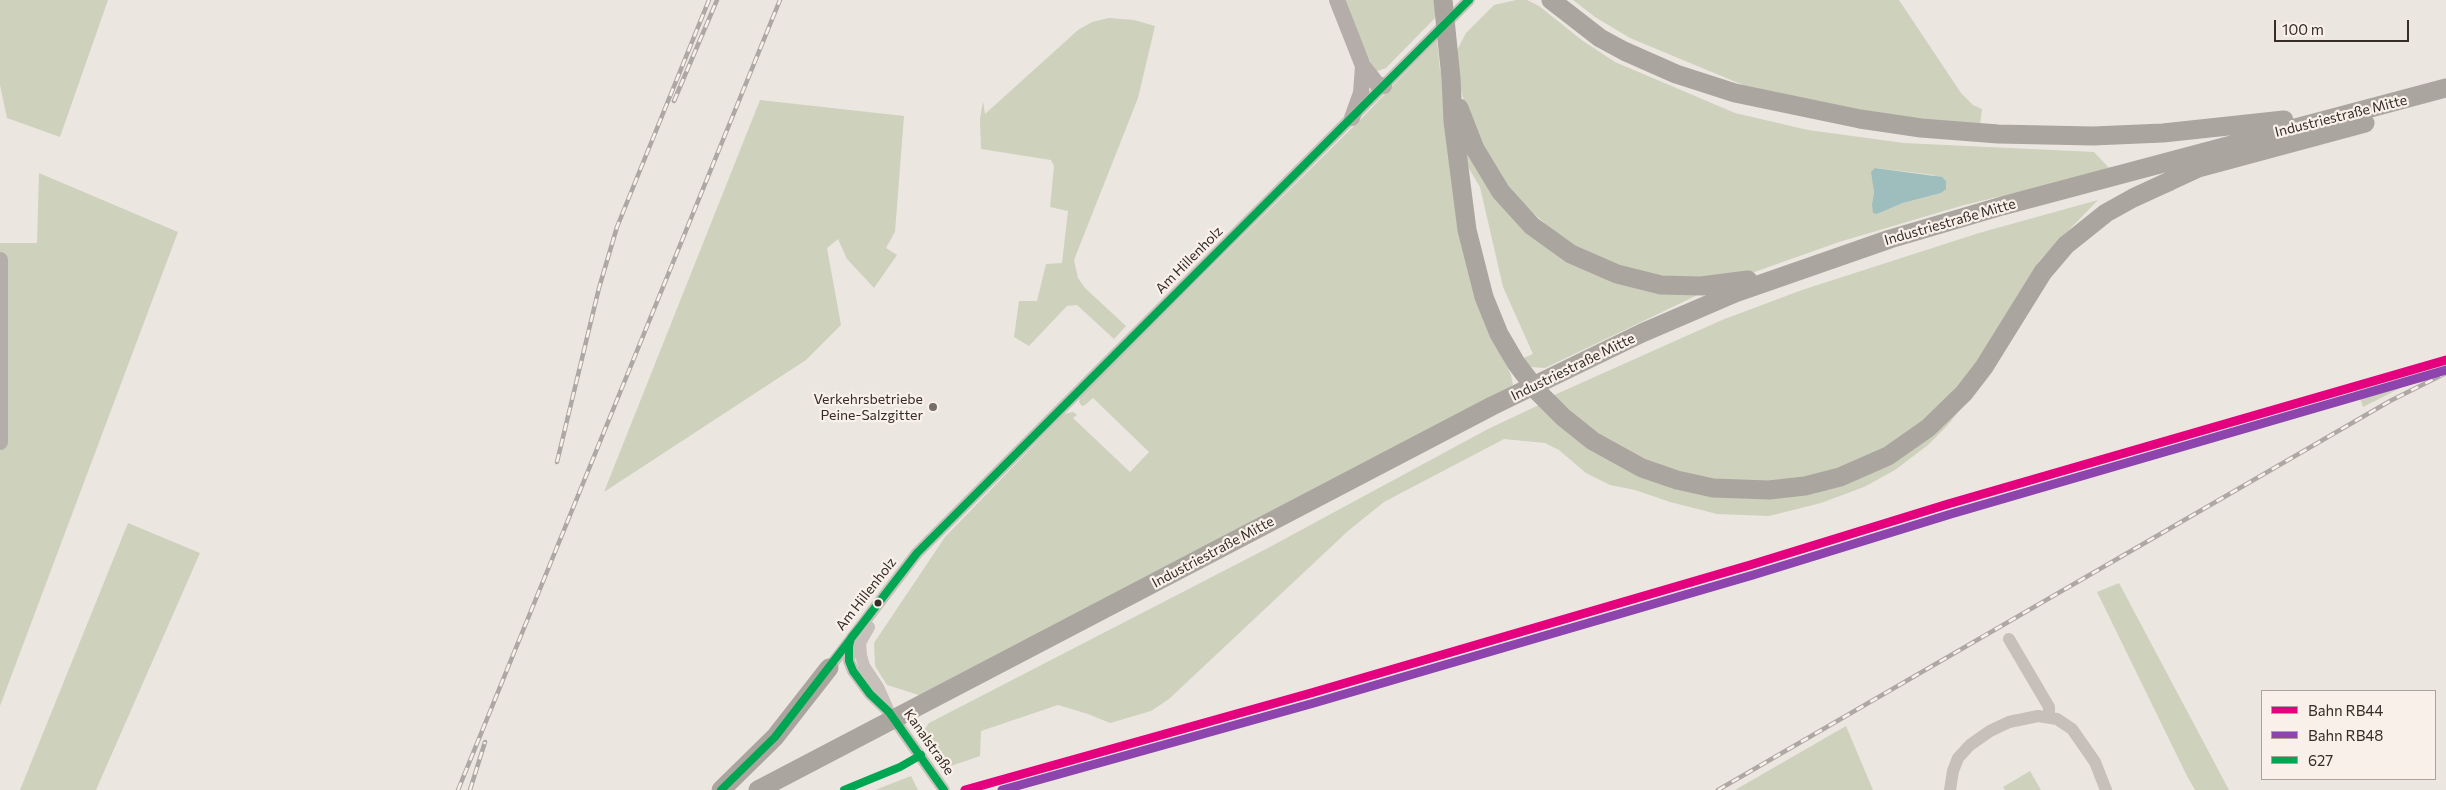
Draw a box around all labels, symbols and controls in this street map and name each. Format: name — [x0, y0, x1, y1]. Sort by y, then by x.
scale bar — [2276, 10, 2411, 42]
text: 100 m — [2282, 20, 2324, 38]
street label: Industriestraße Mitte — [2273, 91, 2409, 141]
street label: Industriestraße Mitte — [1882, 195, 2018, 249]
street label: Am Hillenholz — [1152, 223, 1226, 297]
street label: Industriestraße Mitte — [1508, 330, 1638, 404]
place label: Verkehrsbetriebe Peine-Salzgitter — [813, 391, 923, 424]
marker: Verkehrsbetriebe Peine-Salzgitter — [927, 401, 939, 413]
street label: Industriestraße Mitte — [1149, 513, 1277, 591]
street label: Am Hillenholz — [832, 554, 900, 634]
unlabelled marker — [873, 598, 883, 608]
legend — [2261, 690, 2436, 780]
text: Bahn RB44 — [2308, 701, 2383, 719]
street label: Kanalstraße — [900, 706, 958, 778]
text: Bahn RB48 — [2308, 726, 2383, 744]
text: 627 — [2308, 751, 2333, 769]

